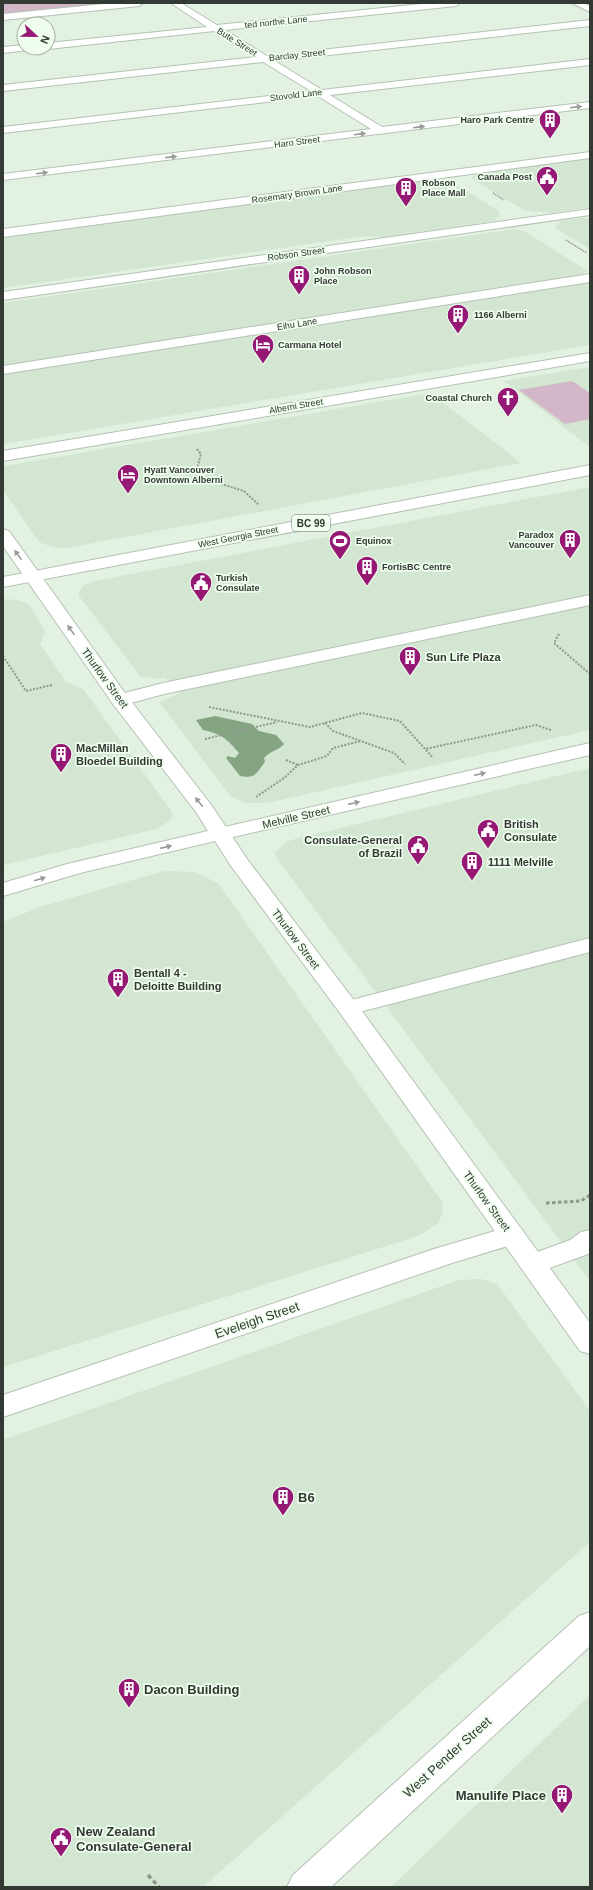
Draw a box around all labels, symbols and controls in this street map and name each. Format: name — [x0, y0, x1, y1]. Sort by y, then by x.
street label: ted northe Lane — [244, 14, 308, 30]
north arrow — [16, 16, 56, 56]
street label: Bute Street — [215, 26, 259, 58]
text: N — [38, 34, 52, 46]
street label: Barclay Street — [268, 47, 326, 63]
street label: Stovold Lane — [269, 87, 323, 103]
one-way arrow — [570, 104, 582, 110]
building icon: Haro Park Centre — [537, 107, 563, 140]
place label: Haro Park Centre — [460, 115, 534, 125]
one-way arrow — [413, 124, 425, 130]
one-way arrow — [354, 131, 366, 137]
street label: Haro Street — [274, 134, 321, 150]
one-way arrow — [165, 154, 177, 160]
public building icon: Canada Post — [534, 164, 560, 197]
one-way arrow — [36, 170, 48, 176]
place label: Canada Post — [477, 172, 532, 182]
building icon: Robson Place Mall — [393, 175, 419, 208]
place label: Robson Place Mall — [422, 178, 466, 198]
street label: Rosemary Brown Lane — [251, 183, 343, 205]
street label: Robson Street — [267, 245, 326, 263]
building icon: John Robson Place — [286, 263, 312, 296]
place label: John Robson Place — [314, 266, 372, 286]
building icon: 1166 Alberni — [445, 302, 471, 335]
place label: 1166 Alberni — [474, 310, 527, 320]
street label: Eihu Lane — [276, 316, 318, 332]
hotel icon: Carmana Hotel — [250, 332, 276, 365]
place label: Carmana Hotel — [278, 340, 342, 350]
church icon: Coastal Church — [495, 385, 521, 418]
place label: Coastal Church — [425, 393, 492, 403]
street label: Alberni Street — [268, 396, 324, 416]
hotel icon: Hyatt Vancouver Downtown Alberni — [115, 462, 141, 495]
place label: Hyatt Vancouver Downtown Alberni — [144, 465, 223, 485]
road number: BC 99 — [292, 515, 330, 531]
street label: West Georgia Street — [197, 524, 279, 550]
building icon: Paradox Vancouver — [557, 527, 583, 560]
sports icon: Equinox — [327, 528, 353, 561]
place label: Paradox Vancouver — [508, 530, 554, 550]
place label: Equinox — [356, 536, 392, 546]
one-way arrow — [14, 550, 22, 560]
building icon: FortisBC Centre — [354, 554, 380, 587]
place label: FortisBC Centre — [382, 562, 451, 572]
public building icon: Turkish Consulate — [188, 570, 214, 603]
place label: Turkish Consulate — [216, 573, 260, 593]
one-way arrow — [67, 625, 75, 635]
building icon: Sun Life Plaza — [397, 644, 423, 677]
street label: Thurlow Street — [79, 646, 131, 710]
place label: Sun Life Plaza — [426, 651, 501, 663]
building icon: MacMillan Bloedel Building — [48, 741, 74, 774]
place label: MacMillan Bloedel Building — [76, 742, 163, 767]
one-way arrow — [475, 771, 487, 777]
one-way arrow — [194, 796, 203, 807]
one-way arrow — [348, 800, 360, 806]
street label: Melville Street — [261, 803, 331, 831]
public building icon: British Consulate — [475, 817, 501, 850]
place label: British Consulate — [504, 818, 557, 843]
public building icon: Consulate-General of Brazil — [405, 833, 431, 866]
place label: Consulate-General of Brazil — [304, 834, 402, 859]
one-way arrow — [160, 843, 172, 849]
building icon: 1111 Melville — [459, 849, 485, 882]
place label: 1111 Melville — [488, 856, 553, 868]
one-way arrow — [35, 876, 47, 882]
street label: Thurlow Street — [270, 907, 322, 971]
building icon: Bentall 4 - Deloitte Building — [105, 966, 131, 999]
place label: Bentall 4 - Deloitte Building — [134, 967, 221, 992]
street label: Thurlow Street — [461, 1169, 513, 1233]
street label: Eveleigh Street — [213, 1298, 301, 1341]
building icon: B6 — [270, 1484, 296, 1517]
place label: B6 — [298, 1490, 315, 1505]
building icon: Dacon Building — [116, 1676, 142, 1709]
place label: Dacon Building — [144, 1682, 239, 1697]
street label: West Pender Street — [400, 1713, 494, 1800]
building icon: Manulife Place — [549, 1782, 575, 1815]
place label: Manulife Place — [456, 1788, 546, 1803]
place label: New Zealand Consulate-General — [76, 1824, 192, 1854]
public building icon: New Zealand Consulate-General — [48, 1825, 74, 1858]

